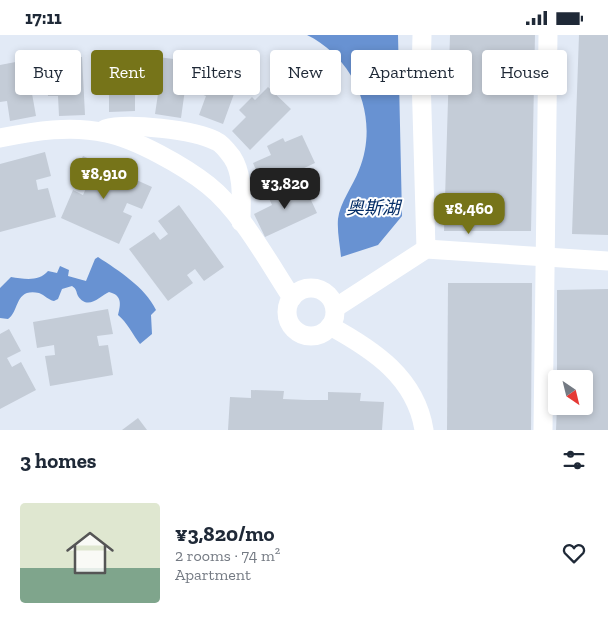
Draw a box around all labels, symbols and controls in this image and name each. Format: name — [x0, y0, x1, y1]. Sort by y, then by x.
text: 17:11 — [25, 6, 62, 29]
chip: Buy — [15, 50, 81, 95]
chip: Rent — [91, 50, 163, 95]
chip: Filters — [173, 50, 260, 95]
chip: New — [270, 50, 341, 95]
chip: Apartment — [351, 50, 472, 95]
chip: House — [482, 50, 567, 95]
pin: ¥8,910 — [63, 157, 145, 200]
text: ¥8,910 — [81, 164, 127, 183]
pin: ¥3,820 — [244, 167, 326, 210]
text: ¥3,820 — [261, 174, 309, 193]
pin: ¥8,460 — [428, 193, 510, 235]
water label: 奥斯湖 — [346, 197, 403, 219]
text: ¥8,460 — [445, 199, 493, 218]
north arrow — [548, 370, 592, 415]
map controls — [548, 370, 593, 415]
icon: filters — [560, 446, 588, 474]
text: 3 homes — [20, 448, 96, 473]
text: ¥3,820/mo — [175, 521, 275, 546]
icon: home — [60, 523, 120, 583]
icon: heart — [560, 539, 588, 567]
text: 2 rooms · 74 m² — [175, 546, 280, 565]
text: Apartment — [175, 565, 251, 584]

